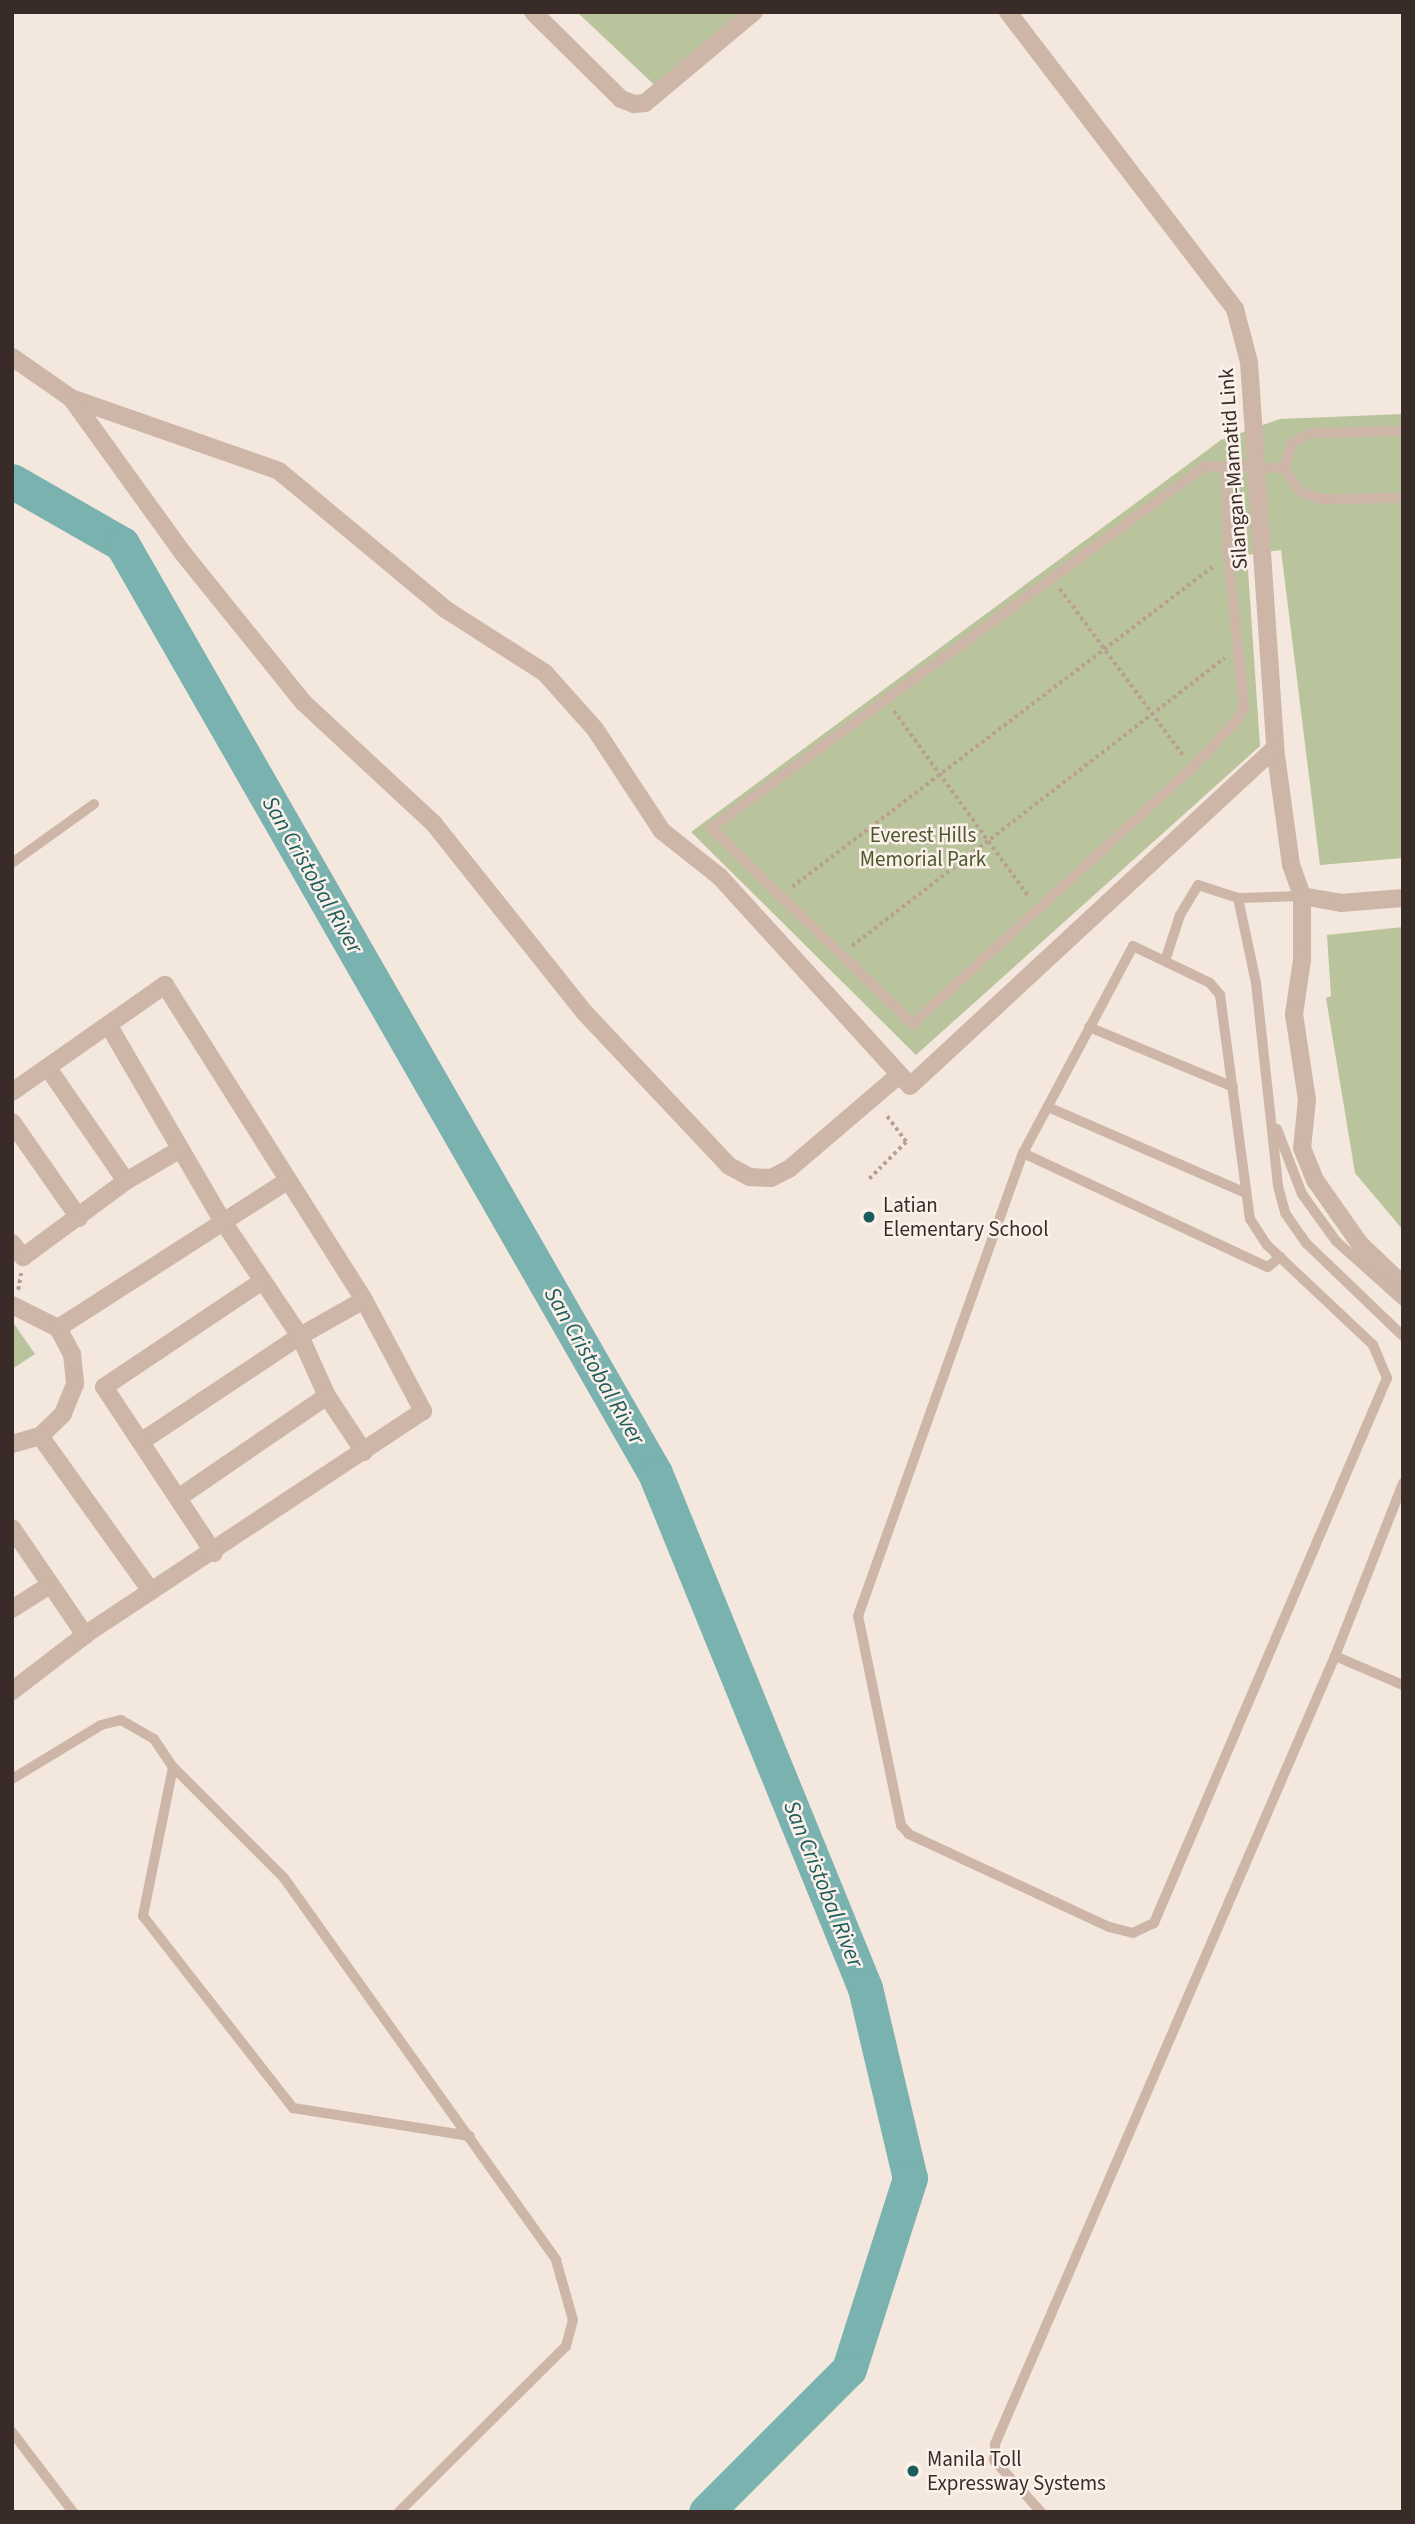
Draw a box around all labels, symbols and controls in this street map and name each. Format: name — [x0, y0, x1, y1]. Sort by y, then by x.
street label: Silangan-Mamatid Link — [1213, 368, 1253, 570]
water label: San Cristobal River — [256, 791, 368, 959]
park label: Everest Hills Memorial Park — [860, 822, 986, 872]
place label: Latian Elementary School — [883, 1192, 1049, 1242]
marker: Latian Elementary School — [861, 1209, 877, 1225]
water label: San Cristobal River — [538, 1282, 650, 1450]
water label: San Cristobal River — [777, 1797, 869, 1971]
place label: Manila Toll Expressway Systems — [927, 2446, 1106, 2496]
marker: Manila Toll Expressway Systems — [905, 2463, 921, 2479]

